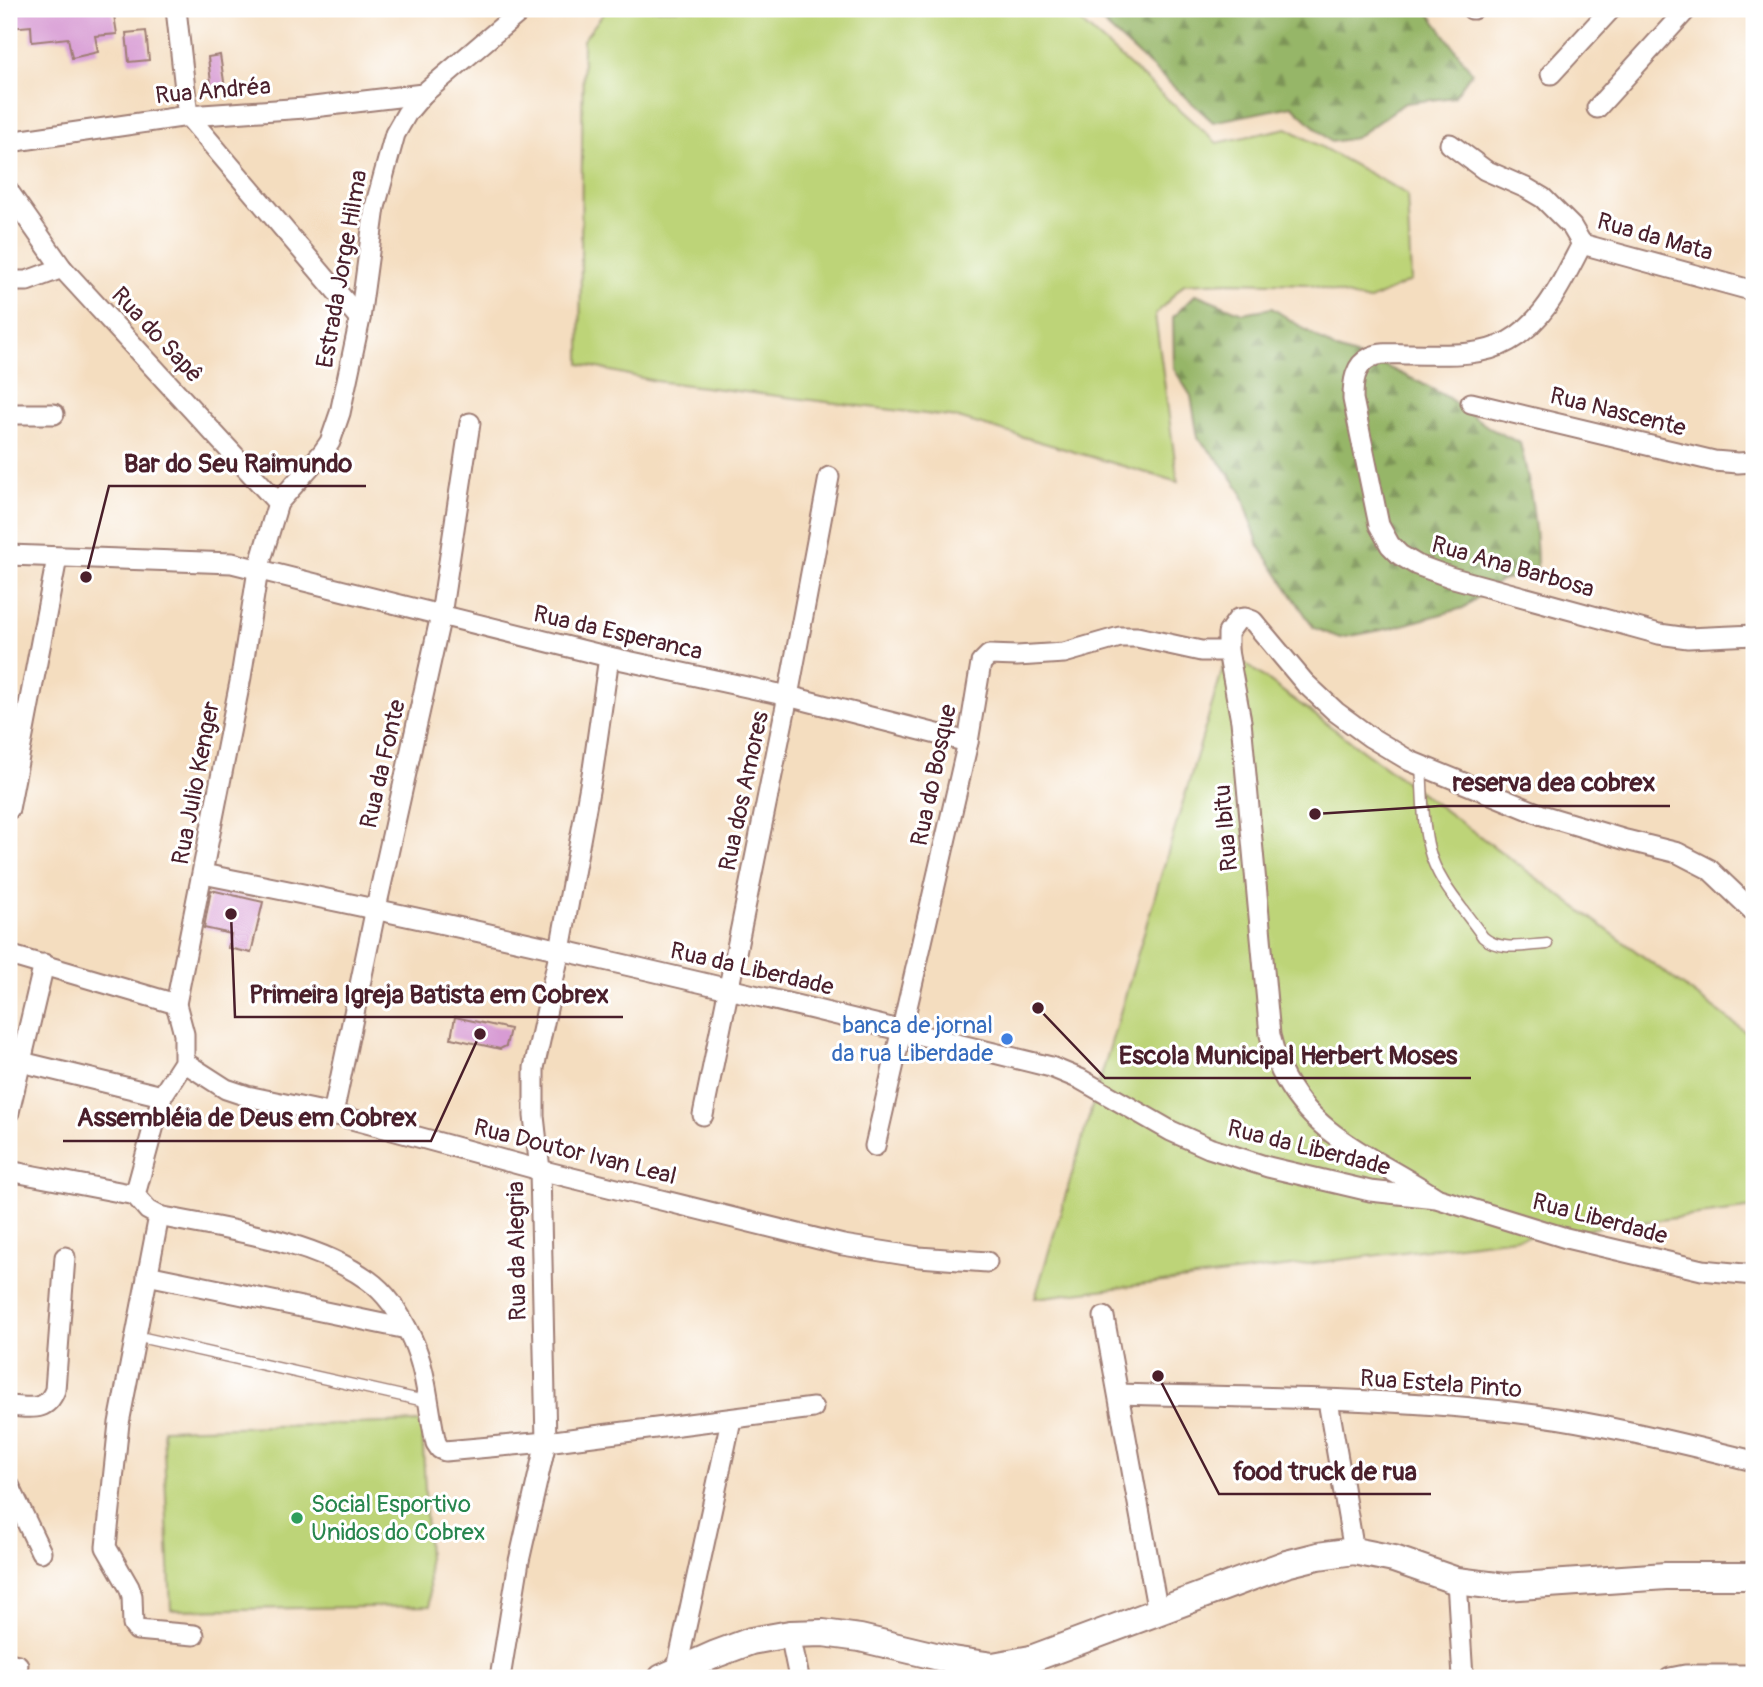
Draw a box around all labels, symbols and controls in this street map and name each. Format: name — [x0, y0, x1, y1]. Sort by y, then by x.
street label: Rua Andréa — [154, 72, 272, 110]
street label: Estrada Jorge Hilma — [310, 168, 374, 370]
street label: Rua da Mata — [1594, 207, 1716, 267]
street label: Rua do Sapê — [105, 281, 209, 389]
street label: Rua Nascente — [1547, 381, 1689, 443]
callout: Bar do Seu Raimundo — [109, 439, 366, 486]
text: Bar do Seu Raimundo — [124, 448, 352, 480]
street label: Rua Ana Barbosa — [1428, 530, 1598, 604]
street label: Rua da Esperanca — [531, 599, 705, 667]
street label: Rua da Fonte — [354, 697, 412, 831]
street label: Rua Julio Kenger — [166, 698, 226, 867]
street label: Rua do Bosque — [905, 701, 963, 848]
street label: Rua dos Amores — [713, 708, 775, 873]
callout: reserva dea cobrex — [1439, 759, 1670, 806]
text: reserva dea cobrex — [1453, 767, 1655, 799]
street label: Rua Ibitu — [1208, 783, 1244, 873]
street label: Rua da Liberdade — [668, 936, 837, 1002]
callout: Primeira Igreja Batista em Cobrex — [235, 970, 623, 1017]
text: Primeira Igreja Batista em Cobrex — [249, 979, 609, 1011]
place label: banca de jornal da rua Liberdade — [832, 1011, 993, 1068]
marker: banca de jornal da rua Liberdade — [999, 1031, 1015, 1047]
callout: Escola Municipal Herbert Moses — [1105, 1031, 1471, 1078]
text: Escola Municipal Herbert Moses — [1119, 1040, 1458, 1072]
callout: Assembléia de Deus em Cobrex — [63, 1094, 431, 1141]
text: Assembléia de Deus em Cobrex — [77, 1102, 417, 1134]
street label: Rua Doutor Ivan Leal — [471, 1113, 679, 1191]
street label: Rua da Liberdade — [1225, 1114, 1394, 1182]
street label: Rua da Alegria — [501, 1181, 533, 1321]
street label: Rua Liberdade — [1529, 1187, 1671, 1251]
street label: Rua Estela Pinto — [1359, 1364, 1523, 1404]
callout: food truck de rua — [1219, 1447, 1431, 1494]
text: food truck de rua — [1233, 1456, 1417, 1488]
place label: Social Esportivo Unidos do Cobrex — [311, 1490, 486, 1547]
marker: Social Esportivo Unidos do Cobrex — [289, 1510, 305, 1526]

